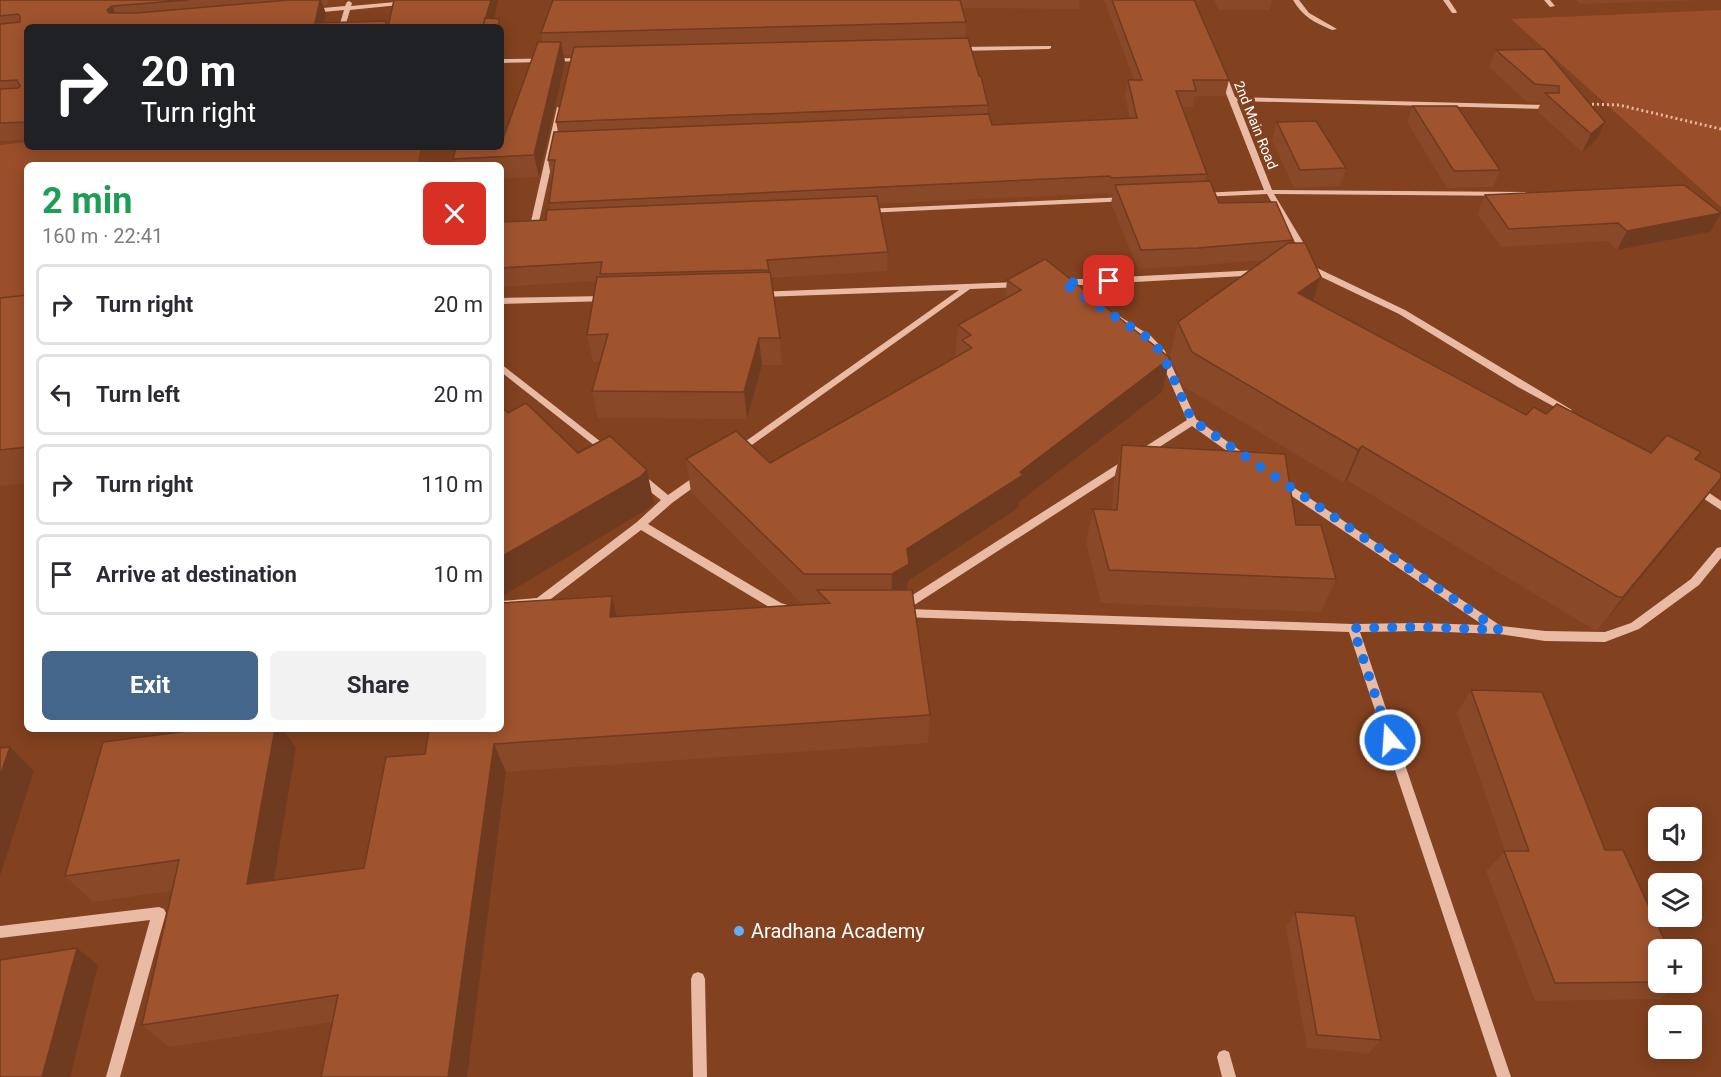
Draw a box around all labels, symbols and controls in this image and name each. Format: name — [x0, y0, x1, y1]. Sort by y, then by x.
text: 20 m — [141, 47, 236, 96]
icon: right — [42, 48, 120, 126]
street label: 2nd Main Road — [1231, 79, 1281, 171]
text: Turn right — [141, 97, 256, 129]
text: 2 min — [42, 180, 133, 222]
button: close — [423, 182, 486, 245]
text: 160 m · 22:41 — [42, 224, 163, 248]
pin — [1083, 255, 1134, 306]
icon: arrive — [1092, 264, 1125, 297]
icon: right — [45, 288, 78, 321]
text: Turn right — [96, 292, 193, 317]
text: 20 m — [434, 292, 483, 317]
icon: left — [45, 378, 78, 411]
text: Turn left — [96, 382, 180, 407]
text: 20 m — [434, 382, 483, 407]
icon: right — [45, 468, 78, 501]
text: Turn right — [96, 472, 193, 497]
text: 110 m — [421, 472, 483, 497]
icon: arrive — [45, 558, 78, 591]
text: Arrive at destination — [96, 562, 297, 587]
text: 10 m — [434, 562, 483, 587]
button: Exit — [42, 651, 258, 720]
button: Share — [270, 651, 486, 720]
position arrow — [1358, 708, 1422, 772]
map controls — [1648, 807, 1702, 1059]
button: sound — [1648, 807, 1702, 861]
button: layers — [1648, 873, 1702, 927]
place label: Aradhana Academy — [751, 919, 925, 943]
marker: Aradhana Academy — [732, 924, 746, 938]
button: + — [1648, 939, 1702, 993]
button: − — [1648, 1005, 1702, 1059]

